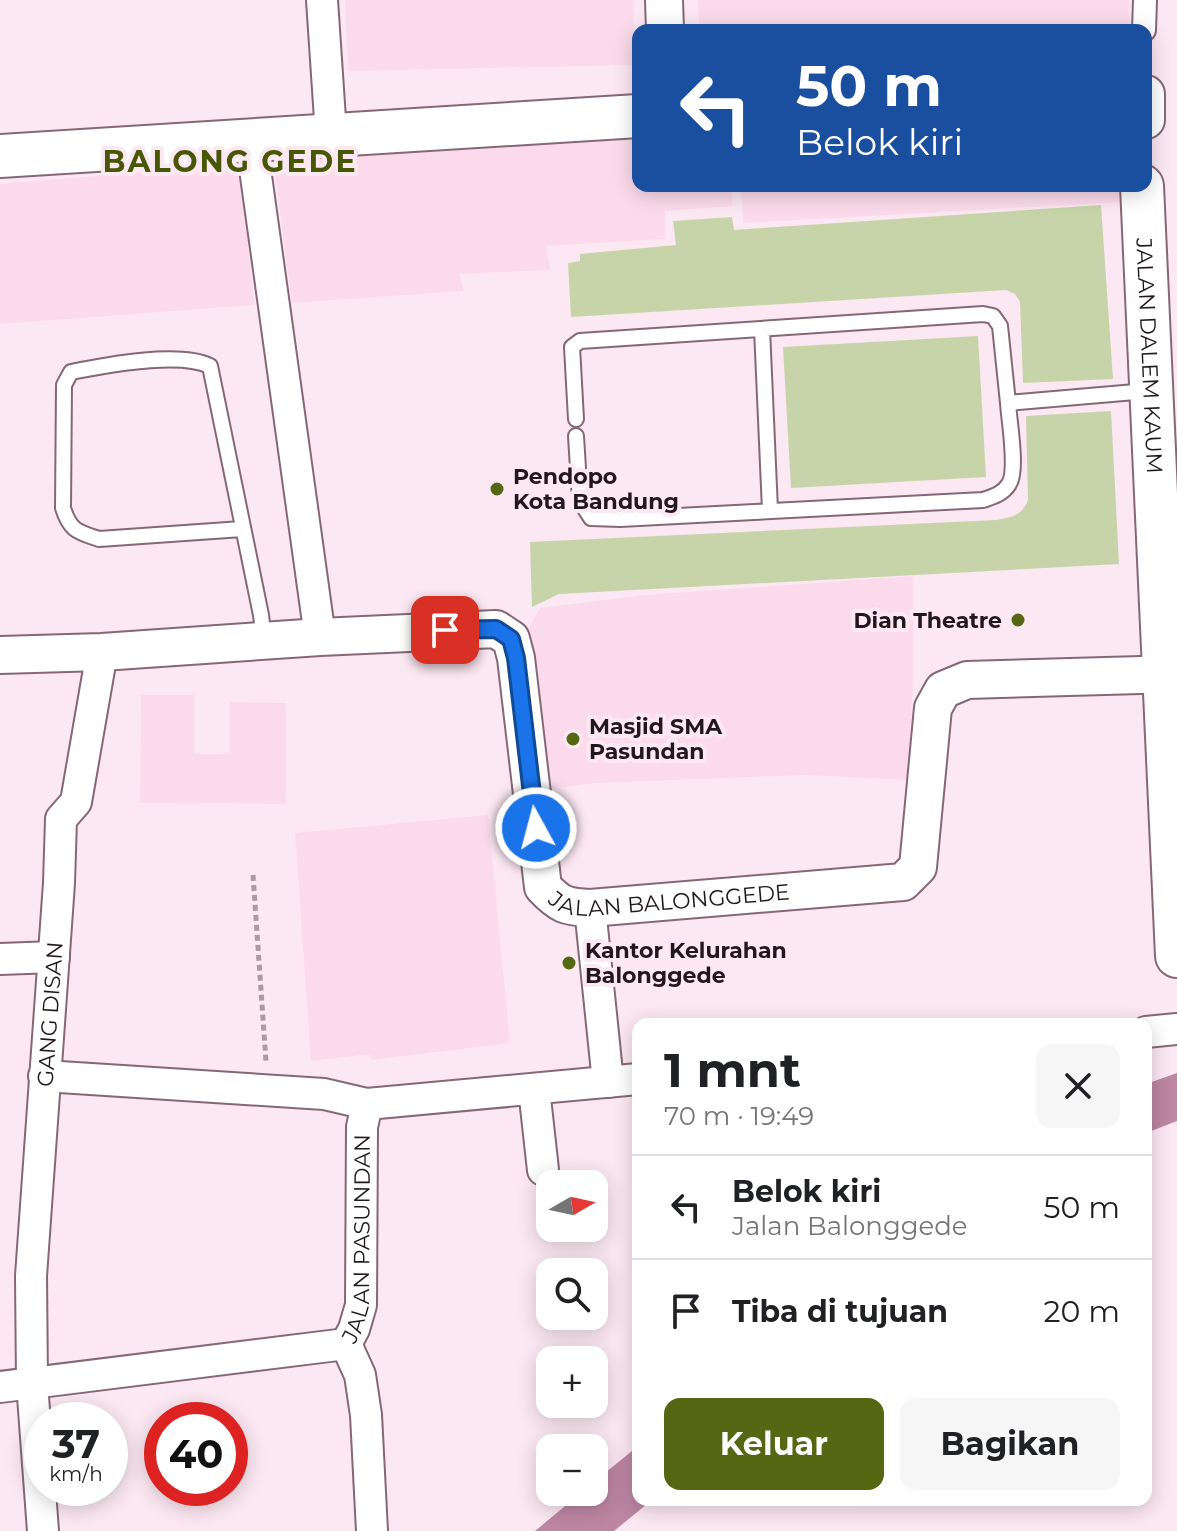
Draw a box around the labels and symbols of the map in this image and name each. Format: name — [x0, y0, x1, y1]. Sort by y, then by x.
district label: BALONG GEDE — [102, 143, 358, 180]
street label: JALAN DALEM KAUM — [1130, 236, 1168, 474]
place label: Pendopo Kota Bandung — [513, 463, 679, 515]
marker: Pendopo Kota Bandung — [488, 480, 506, 498]
pin — [411, 596, 479, 664]
place label: Dian Theatre — [853, 607, 1002, 634]
marker: Dian Theatre — [1009, 611, 1027, 629]
place label: Masjid SMA Pasundan — [589, 713, 723, 765]
marker: Masjid SMA Pasundan — [564, 730, 582, 748]
position arrow — [494, 786, 578, 870]
street label: JALAN BALONGGEDE — [542, 878, 791, 922]
place label: Kantor Kelurahan Balonggede — [585, 937, 787, 989]
street label: GANG DISAN — [32, 941, 69, 1088]
marker: Kantor Kelurahan Balonggede — [560, 954, 578, 972]
street label: JALAN PASUNDAN — [335, 1134, 376, 1349]
north arrow — [536, 1170, 608, 1242]
speed limit sign: 40 — [144, 1402, 248, 1506]

